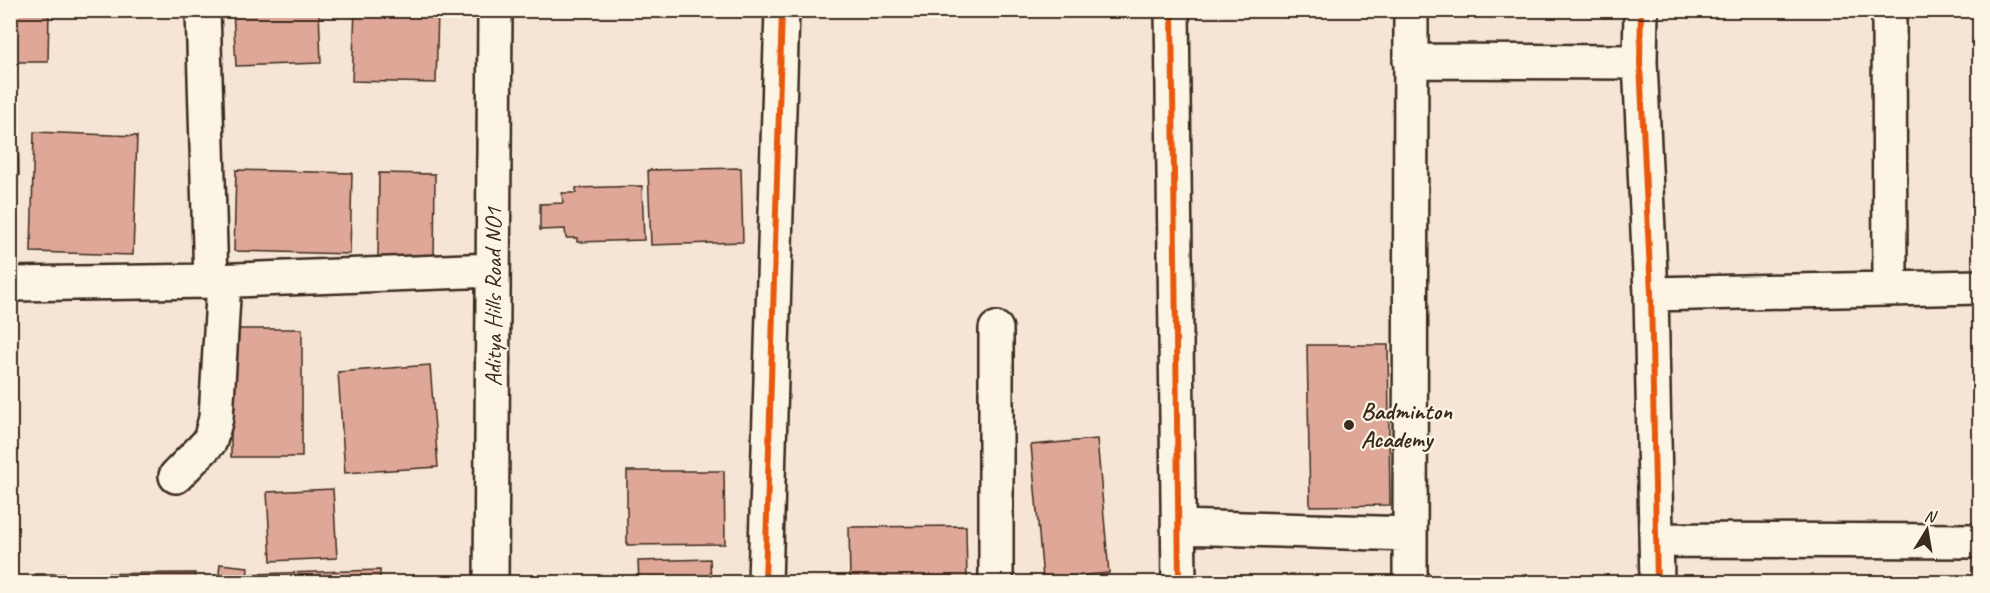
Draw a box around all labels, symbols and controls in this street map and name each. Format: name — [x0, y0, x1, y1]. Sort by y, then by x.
street label: Aditya Hills Road NO1 — [478, 206, 508, 387]
place label: Badminton Academy — [1361, 396, 1453, 454]
marker: Badminton Academy — [1342, 418, 1356, 432]
north arrow — [1897, 500, 1957, 560]
text: N — [1923, 505, 1939, 528]

